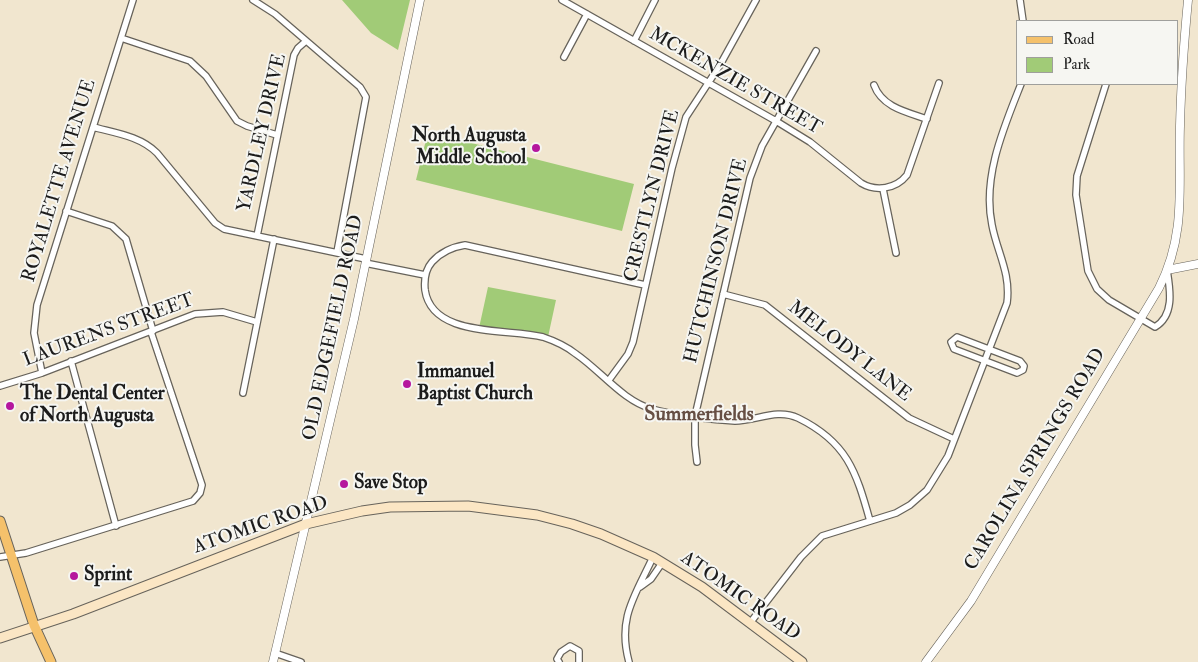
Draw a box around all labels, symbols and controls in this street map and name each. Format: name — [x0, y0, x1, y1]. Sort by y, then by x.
legend — [1016, 20, 1178, 85]
street label: MCKENZIE STREET — [645, 23, 825, 141]
text: Road — [1063, 30, 1094, 49]
street label: YARDLEY DRIVE — [234, 52, 292, 214]
text: Park — [1063, 55, 1090, 74]
street label: ROYALETTE AVENUE — [18, 77, 102, 285]
street label: CRESTLYN DRIVE — [621, 107, 685, 285]
place label: North Augusta Middle School — [411, 126, 526, 170]
marker: North Augusta Middle School — [530, 142, 542, 154]
street label: HUTCHINSON DRIVE — [681, 156, 753, 366]
street label: OLD EDGEFIELD ROAD — [299, 213, 369, 443]
street label: LAURENS STREET — [20, 289, 198, 373]
street label: MELODY LANE — [783, 297, 915, 407]
street label: CAROLINA SPRINGS ROAD — [961, 345, 1111, 575]
place label: Immanuel Baptist Church — [417, 362, 533, 406]
marker: Immanuel Baptist Church — [401, 378, 413, 390]
place label: The Dental Center of North Augusta — [20, 384, 165, 428]
marker: The Dental Center of North Augusta — [4, 400, 16, 412]
district label: Summerfields — [644, 404, 754, 428]
place label: Save Stop — [354, 473, 427, 495]
marker: Save Stop — [338, 478, 350, 490]
street label: ATOMIC ROAD — [191, 492, 331, 560]
street label: ATOMIC ROAD — [676, 547, 804, 647]
place label: Sprint — [84, 565, 132, 587]
marker: Sprint — [68, 570, 80, 582]

